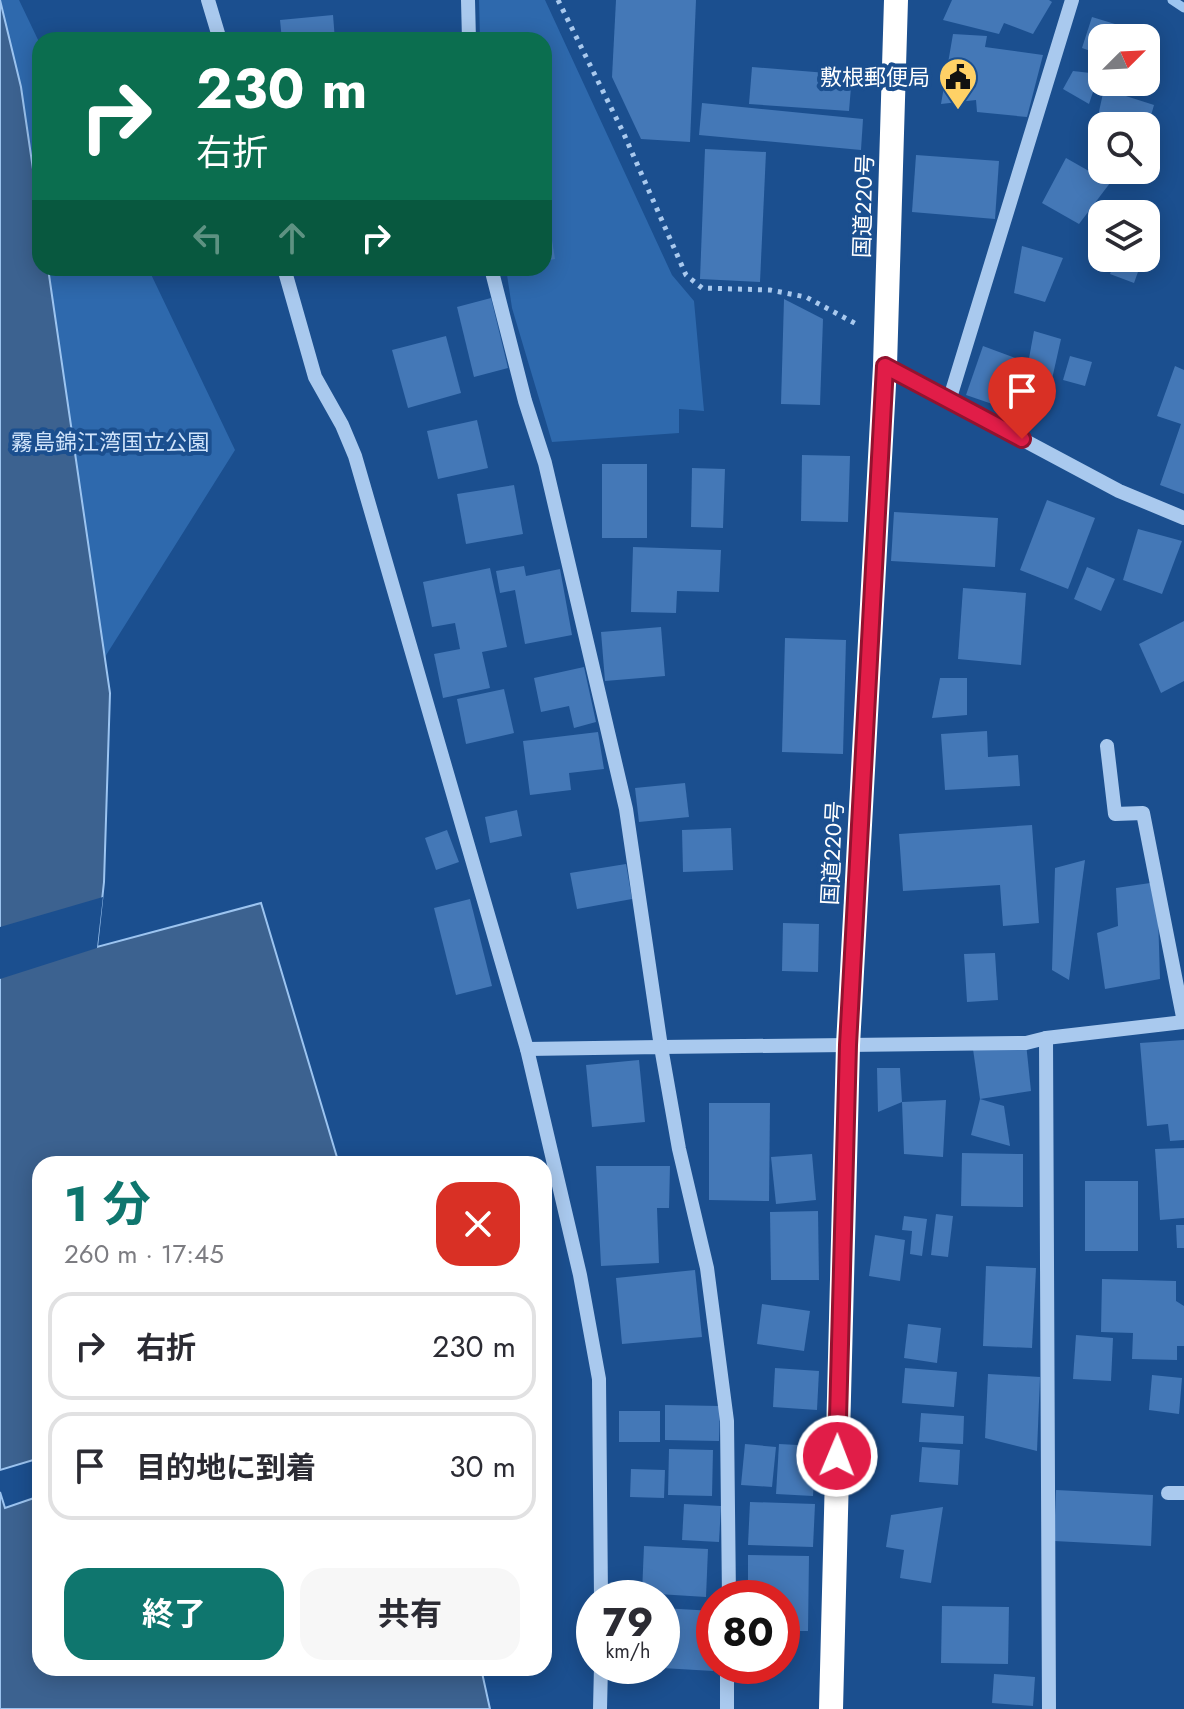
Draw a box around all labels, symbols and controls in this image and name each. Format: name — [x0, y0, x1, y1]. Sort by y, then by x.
north arrow — [1088, 24, 1160, 96]
map controls — [1088, 24, 1160, 272]
text: 230 m — [196, 48, 367, 129]
public building icon: 敷根郵便局 — [937, 56, 979, 111]
place label: 敷根郵便局 — [820, 61, 930, 93]
icon: right — [64, 64, 168, 168]
button: search — [1088, 112, 1160, 184]
text: 右折 — [196, 126, 268, 178]
street label: 国道220号 — [845, 153, 881, 259]
button: layers — [1088, 200, 1160, 272]
icon: left — [186, 216, 230, 260]
icon: ahead — [270, 216, 314, 260]
icon: right — [354, 216, 398, 260]
pin — [988, 357, 1056, 439]
icon: arrive — [1000, 369, 1044, 413]
park label: 霧島錦江湾国立公園 — [11, 426, 209, 458]
street label: 国道220号 — [813, 800, 851, 906]
text: 1 分 — [64, 1170, 151, 1239]
button: close — [436, 1182, 520, 1266]
text: 260 m · 17:45 — [64, 1235, 224, 1273]
icon: right — [68, 1324, 112, 1368]
text: 230 m — [432, 1325, 516, 1368]
text: 右折 — [136, 1326, 196, 1369]
position arrow — [795, 1414, 879, 1498]
icon: arrive — [68, 1444, 112, 1488]
text: 30 m — [449, 1445, 516, 1488]
text: 目的地に到着 — [136, 1446, 316, 1489]
button: 終了 — [64, 1568, 284, 1660]
button: 共有 — [300, 1568, 520, 1660]
speed limit sign: 80 — [696, 1580, 800, 1684]
text: 79 — [603, 1593, 653, 1651]
text: km/h — [605, 1637, 651, 1666]

